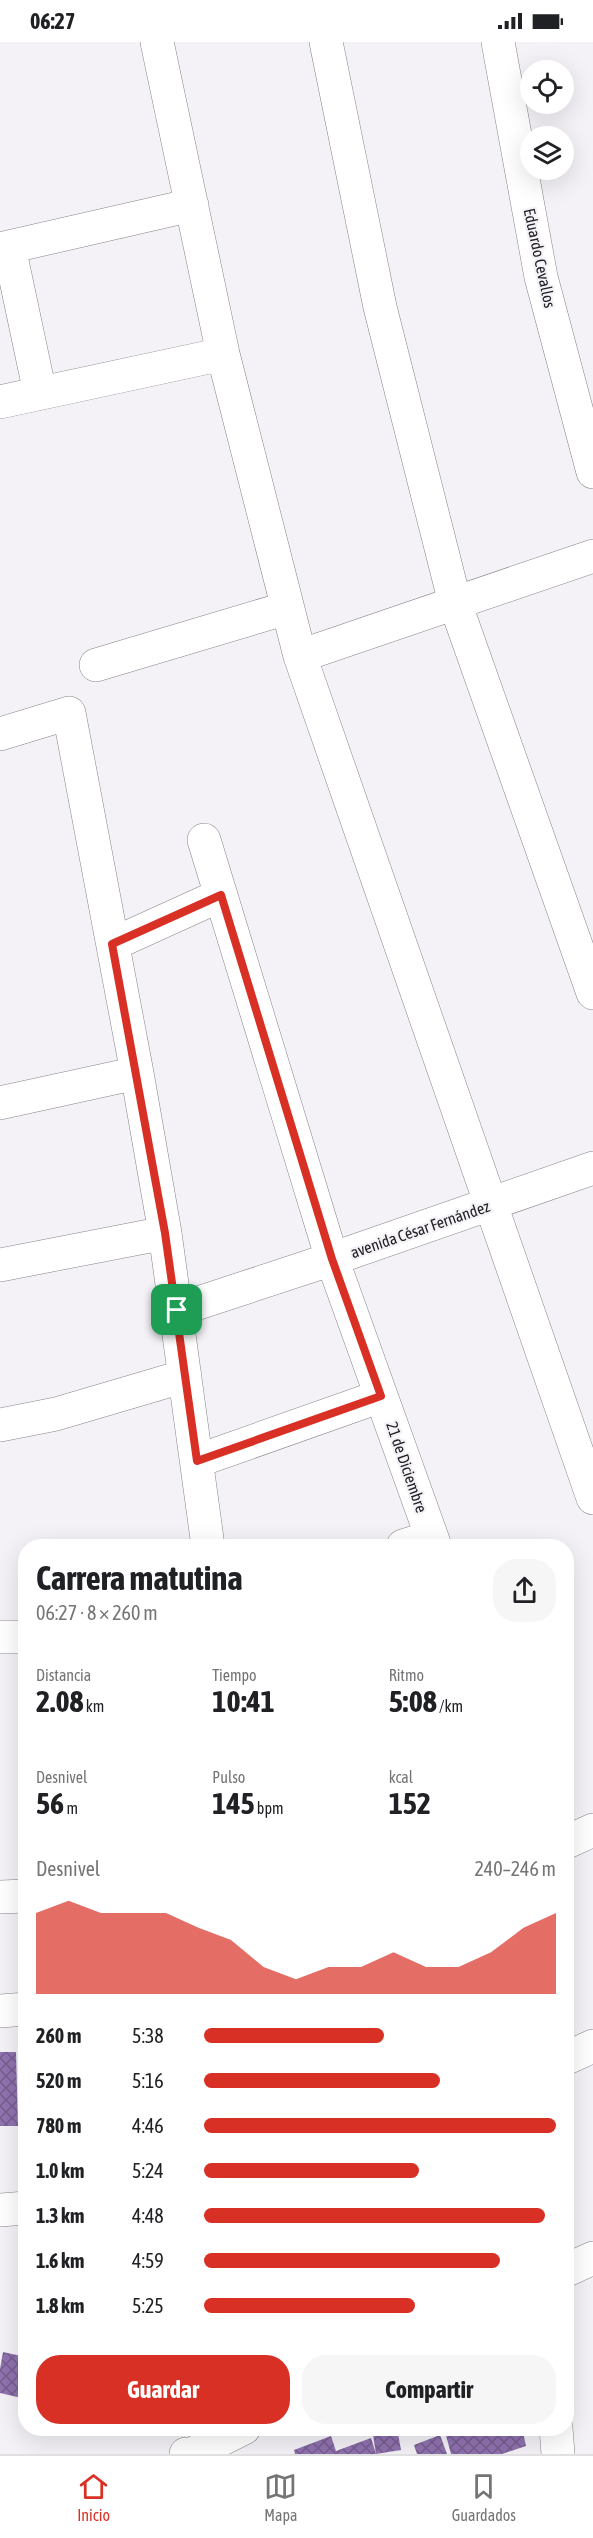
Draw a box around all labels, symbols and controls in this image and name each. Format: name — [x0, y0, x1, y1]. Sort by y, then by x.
text: 06:27 — [30, 8, 75, 34]
map controls — [520, 60, 574, 180]
button: locate — [520, 60, 574, 114]
button: layers — [520, 126, 574, 180]
street label: Eduardo Cevallos — [521, 207, 559, 310]
street label: avenida César Fernández — [348, 1197, 492, 1261]
pin — [151, 1284, 202, 1335]
icon: arrive — [160, 1293, 193, 1326]
street label: 21 de Diciembre — [383, 1419, 431, 1515]
text: Carrera matutina — [36, 1559, 243, 1597]
button: share — [493, 1559, 556, 1622]
text: 06:27 · 8 × 260 m — [36, 1601, 158, 1624]
text: Distancia — [36, 1666, 91, 1684]
text: Tiempo — [212, 1666, 257, 1684]
text: Ritmo — [389, 1666, 424, 1684]
text: 2.08 — [36, 1684, 84, 1718]
text: 10:41 — [212, 1684, 275, 1718]
text: 5:08 — [389, 1684, 437, 1718]
text: km — [84, 1697, 104, 1715]
text: /km — [437, 1697, 463, 1715]
text: Desnivel — [36, 1768, 87, 1786]
text: Pulso — [212, 1768, 245, 1786]
text: kcal — [389, 1768, 413, 1786]
text: 56 — [36, 1786, 64, 1820]
text: 145 — [212, 1786, 255, 1820]
text: 152 — [389, 1786, 431, 1820]
text: m — [64, 1799, 78, 1817]
text: bpm — [255, 1799, 284, 1817]
text: Desnivel — [36, 1857, 100, 1880]
text: 240–246 m — [474, 1857, 556, 1880]
text: 260 m — [36, 2024, 81, 2047]
text: 5:38 — [132, 2024, 164, 2047]
text: 520 m — [36, 2069, 81, 2092]
text: 5:16 — [132, 2069, 164, 2092]
text: 780 m — [36, 2114, 81, 2137]
text: 4:46 — [132, 2114, 164, 2137]
text: 1.0 km — [36, 2159, 84, 2182]
text: 5:24 — [132, 2159, 164, 2182]
text: 1.3 km — [36, 2204, 84, 2227]
text: 4:48 — [132, 2204, 164, 2227]
text: 1.6 km — [36, 2249, 84, 2272]
text: 4:59 — [132, 2249, 164, 2272]
text: 1.8 km — [36, 2294, 84, 2317]
text: 5:25 — [132, 2294, 164, 2317]
button: Guardar — [36, 2355, 290, 2424]
button: Compartir — [302, 2355, 556, 2424]
tab: Inicio — [77, 2470, 110, 2524]
tab: Mapa — [264, 2470, 298, 2524]
tab: Guardados — [452, 2470, 516, 2524]

